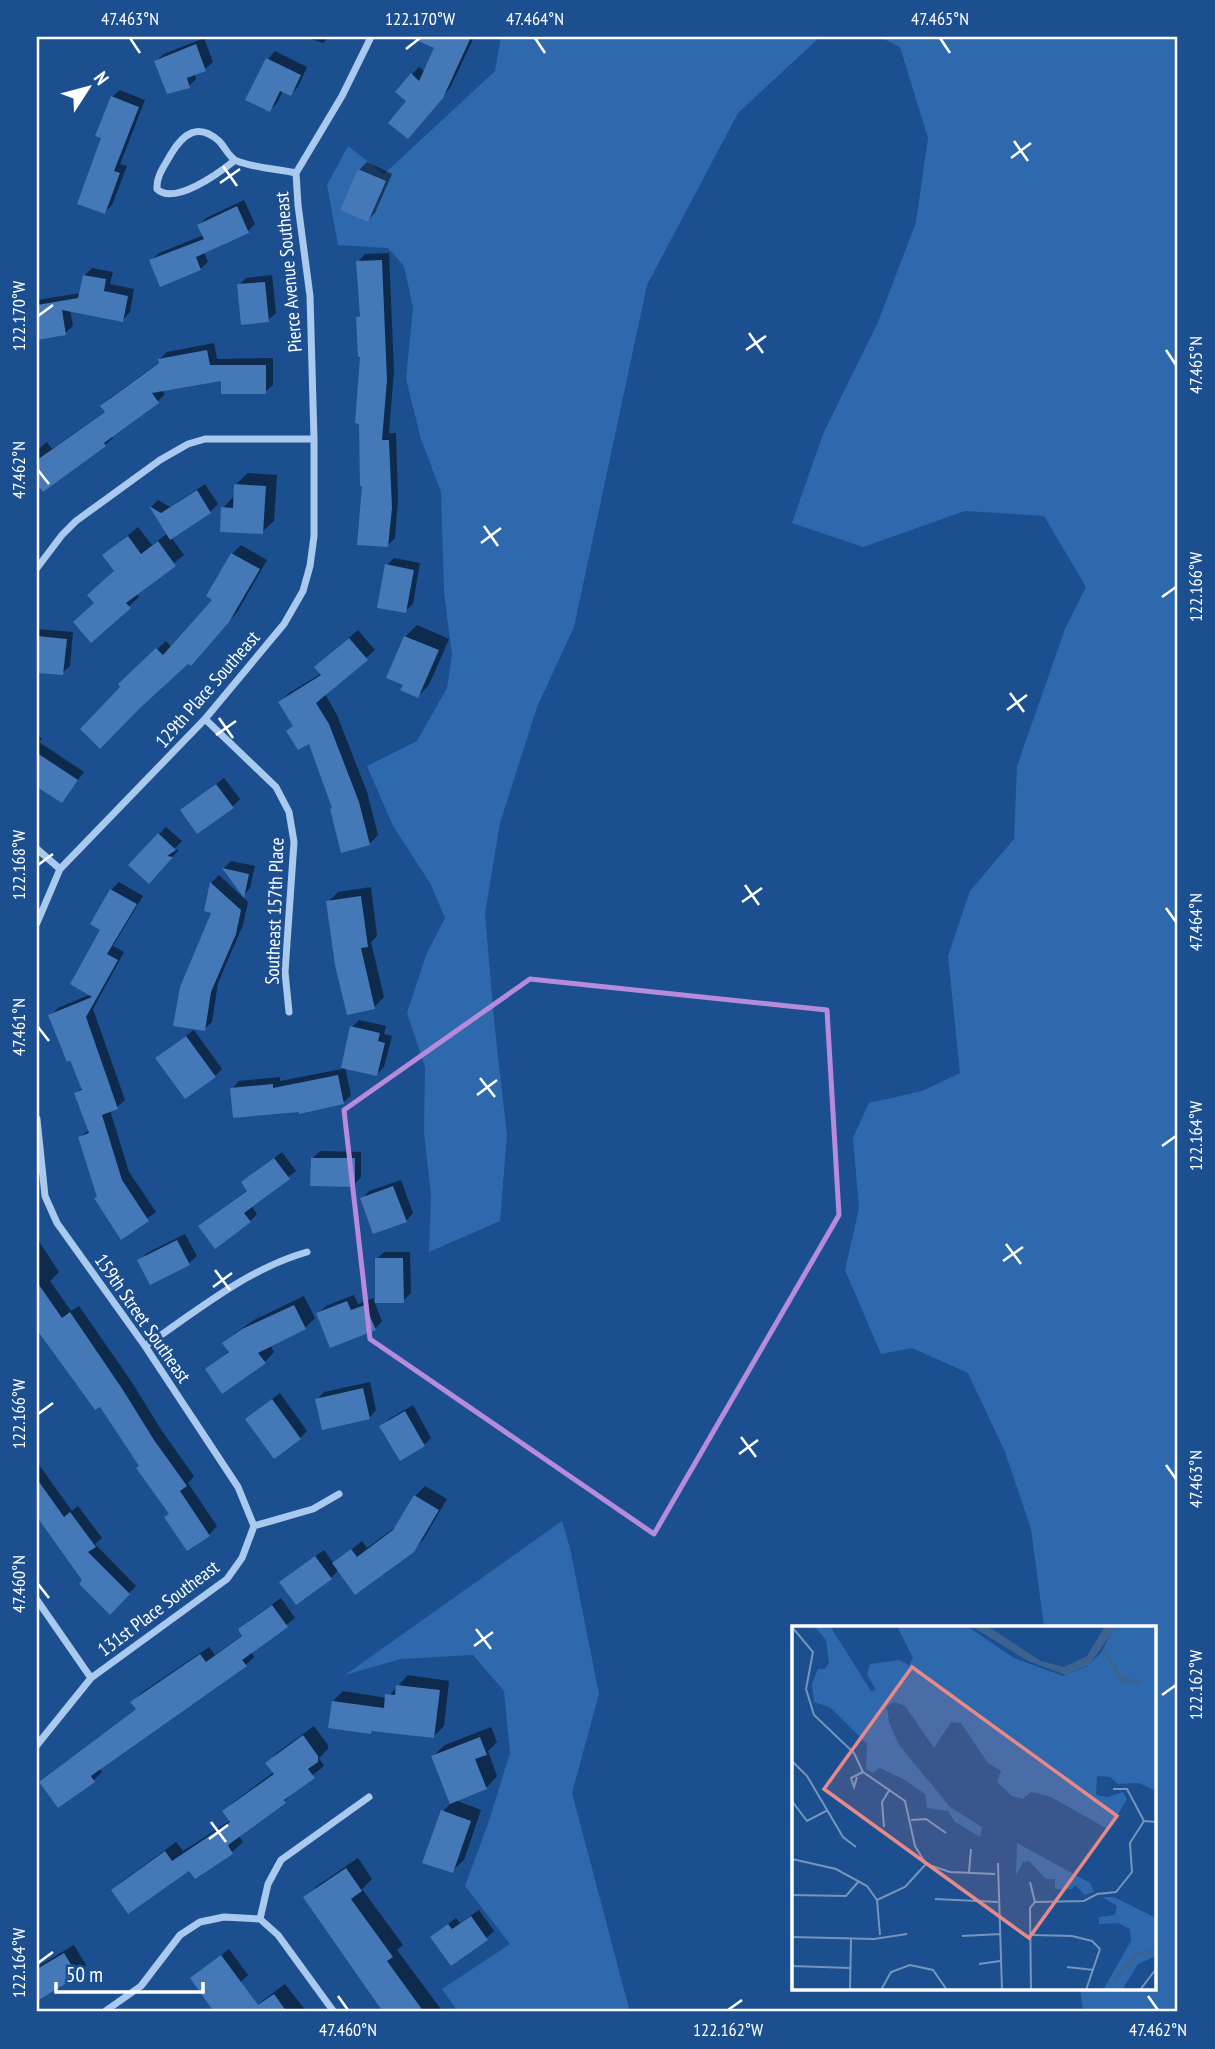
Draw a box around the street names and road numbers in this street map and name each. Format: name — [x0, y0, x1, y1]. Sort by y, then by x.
street label: Pierce Avenue Southeast — [269, 190, 307, 353]
street label: 129th Place Southeast — [150, 625, 265, 753]
street label: Southeast 157th Place — [259, 837, 289, 985]
street label: 159th Street Southeast — [90, 1249, 197, 1388]
street label: 131st Place Southeast — [93, 1554, 224, 1661]

